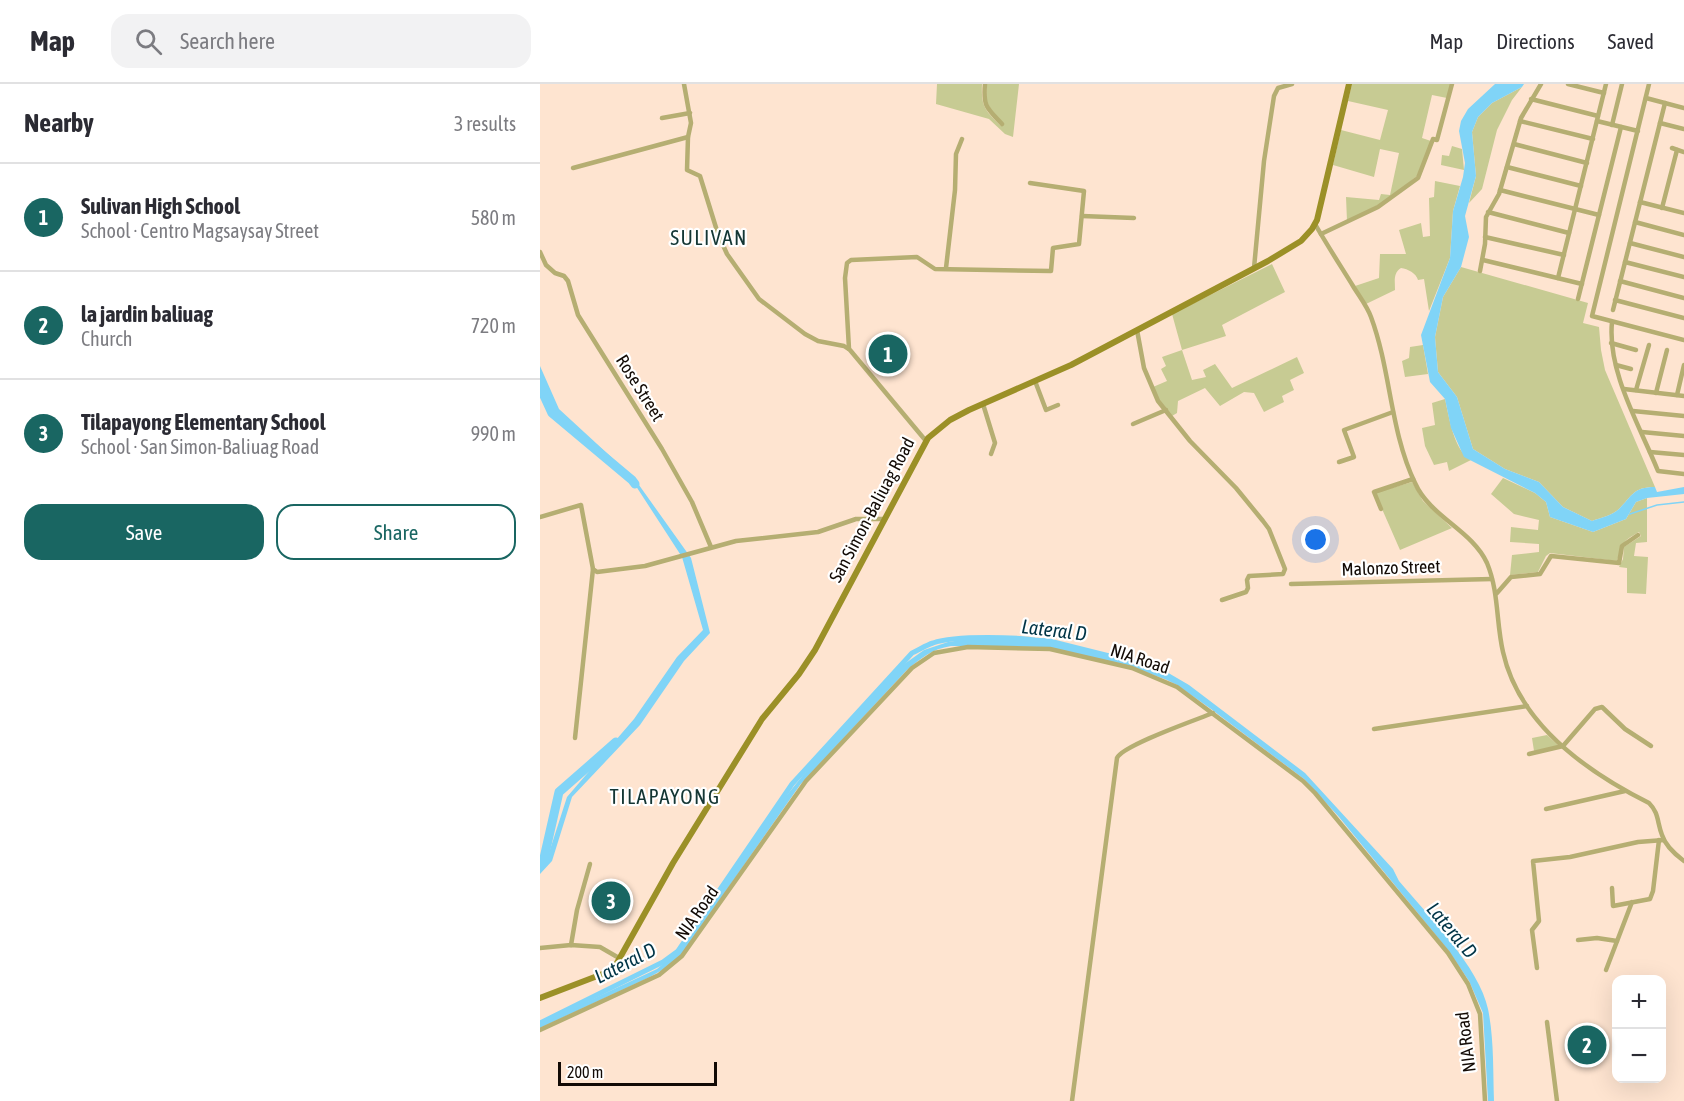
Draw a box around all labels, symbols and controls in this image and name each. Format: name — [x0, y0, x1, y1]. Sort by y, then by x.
search box — [111, 14, 531, 68]
text: Map — [30, 25, 75, 57]
icon: search — [132, 25, 165, 58]
text: Search here — [180, 28, 275, 54]
text: Map — [1429, 29, 1463, 53]
text: Directions — [1496, 29, 1575, 53]
text: Saved — [1608, 29, 1654, 53]
text: Nearby — [24, 108, 94, 138]
text: 3 results — [454, 112, 516, 135]
text: Sulivan High School — [81, 193, 240, 219]
text: 1 — [39, 206, 48, 229]
text: 580 m — [471, 206, 516, 229]
text: School · Centro Magsaysay Street — [81, 219, 319, 242]
district label: SULIVAN — [670, 225, 748, 249]
text: la jardin baliuag — [81, 301, 213, 327]
text: 2 — [39, 314, 48, 337]
text: 720 m — [471, 314, 516, 337]
text: Church — [81, 327, 132, 350]
pin: 1 — [868, 332, 908, 376]
street label: Rose Street — [612, 351, 669, 425]
text: Tilapayong Elementary School — [81, 409, 326, 435]
text: 3 — [39, 422, 48, 445]
text: 990 m — [471, 422, 516, 445]
street label: San Simon-Baliuag Road — [825, 434, 919, 586]
text: School · San Simon-Baliuag Road — [81, 435, 319, 458]
button: Save — [24, 504, 264, 560]
button: Share — [276, 504, 516, 560]
your location — [1301, 525, 1330, 554]
street label: Malonzo Street — [1341, 555, 1441, 580]
water label: Lateral D — [1020, 614, 1088, 645]
street label: NIA Road — [1108, 639, 1172, 678]
district label: TILAPAYONG — [609, 784, 721, 808]
pin: 3 — [592, 878, 630, 924]
street label: NIA Road — [671, 882, 723, 944]
water label: Lateral D — [1423, 897, 1482, 962]
water label: Lateral D — [590, 937, 659, 988]
map controls — [1612, 975, 1666, 1083]
button: + — [1612, 975, 1666, 1029]
street label: NIA Road — [1451, 1011, 1480, 1074]
pin: 2 — [1568, 1022, 1606, 1068]
button: − — [1612, 1029, 1666, 1083]
scale bar — [558, 1059, 717, 1086]
text: 200 m — [567, 1063, 603, 1081]

